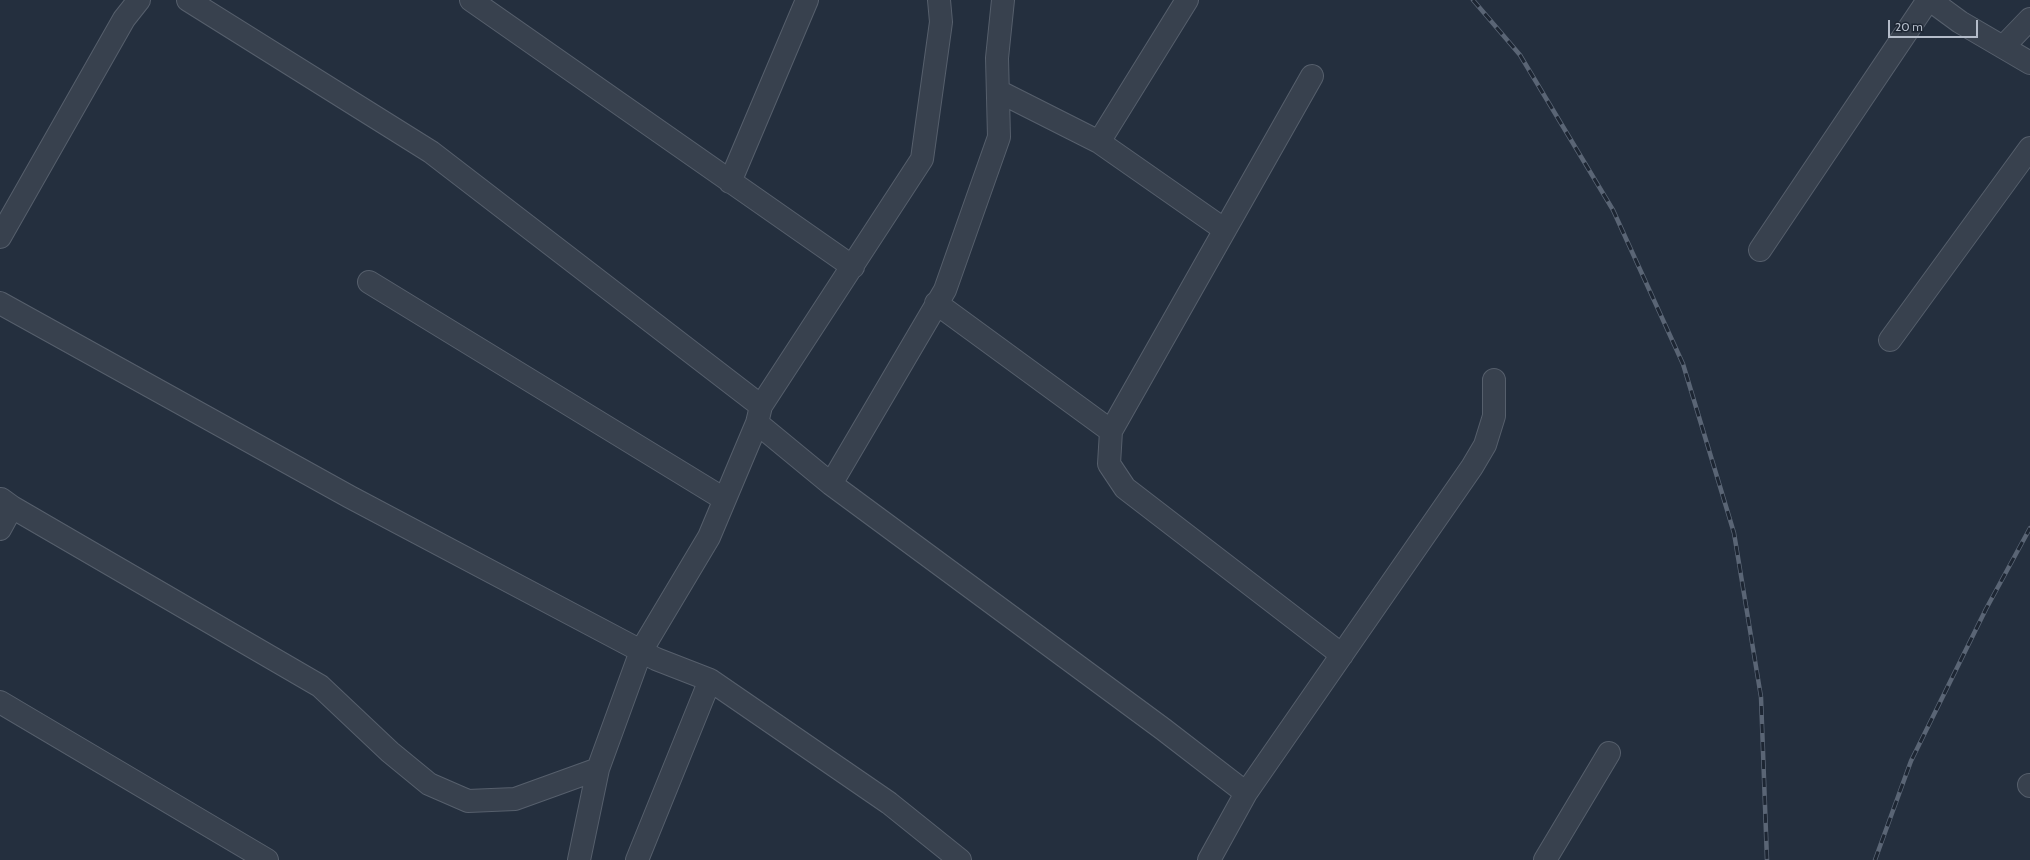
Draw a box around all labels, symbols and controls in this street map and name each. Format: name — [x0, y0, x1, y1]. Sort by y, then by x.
scale bar — [1890, 12, 1980, 38]
text: 20 m — [1895, 19, 1923, 34]

